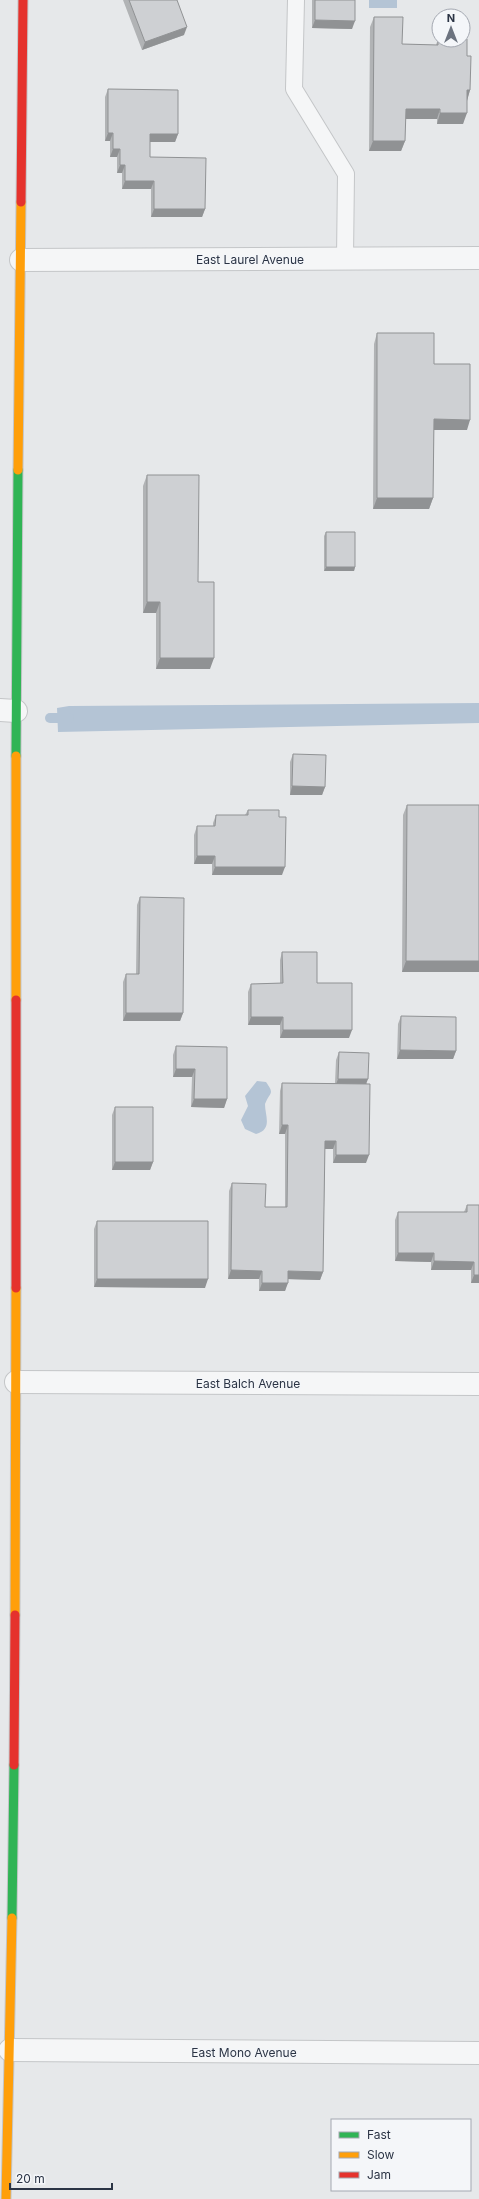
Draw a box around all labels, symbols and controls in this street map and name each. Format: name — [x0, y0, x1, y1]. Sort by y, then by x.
north arrow — [431, 8, 471, 48]
text: N — [447, 11, 455, 25]
street label: East Laurel Avenue — [196, 252, 304, 267]
street label: East Balch Avenue — [196, 1376, 300, 1391]
street label: East Mono Avenue — [191, 2045, 297, 2060]
legend — [331, 2119, 471, 2191]
text: Fast — [367, 2127, 391, 2142]
text: Slow — [367, 2147, 395, 2162]
scale bar — [10, 2165, 112, 2191]
text: Jam — [367, 2167, 391, 2182]
text: 20 m — [16, 2171, 45, 2186]

